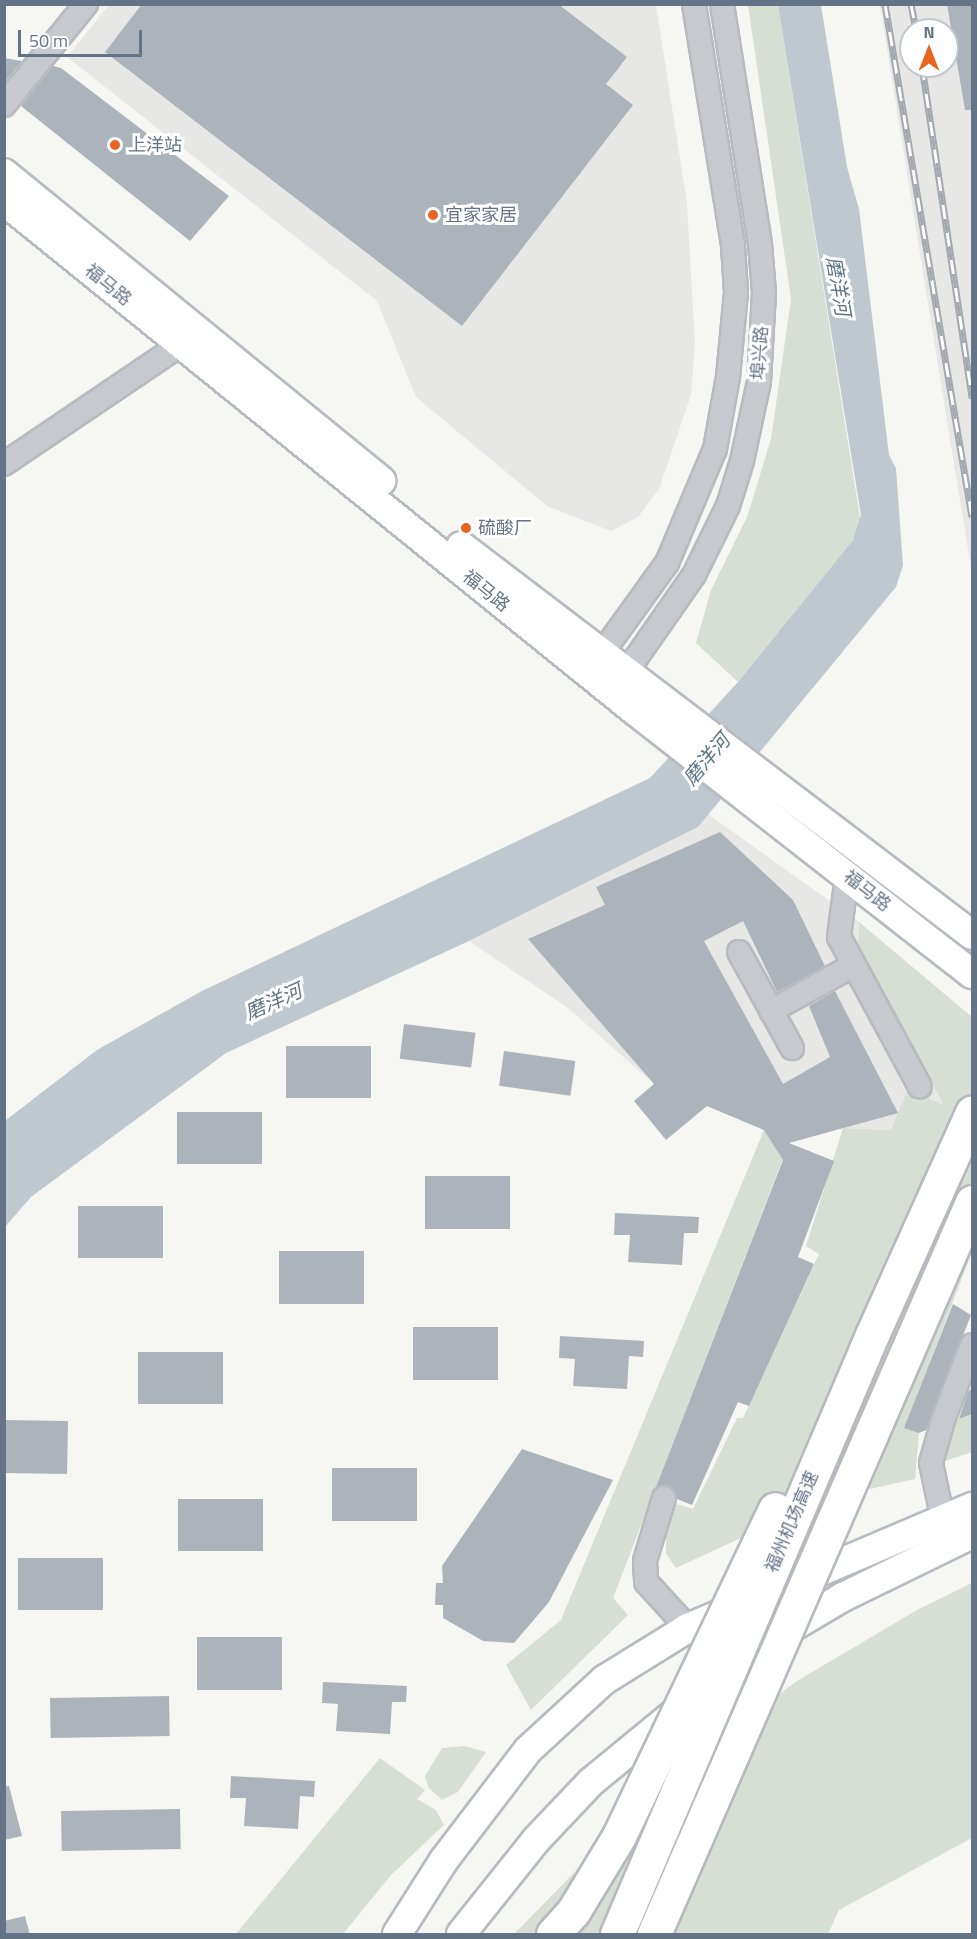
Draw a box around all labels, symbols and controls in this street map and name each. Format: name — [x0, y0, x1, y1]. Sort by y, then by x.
scale bar — [21, 18, 146, 56]
north arrow — [899, 18, 959, 78]
text: N — [923, 20, 935, 44]
text: 50 m — [29, 27, 68, 54]
place label: 上洋站 — [128, 134, 182, 156]
marker: 上洋站 — [106, 136, 124, 154]
place label: 宜家家居 — [445, 204, 517, 226]
marker: 宜家家居 — [426, 208, 440, 222]
water label: 磨洋河 — [822, 254, 856, 318]
street label: 福马路 — [80, 260, 136, 310]
street label: 埠兴路 — [747, 325, 773, 381]
place label: 硫酸厂 — [478, 517, 532, 539]
marker: 硫酸厂 — [459, 521, 473, 535]
street label: 福马路 — [458, 566, 514, 616]
water label: 磨洋河 — [678, 728, 734, 790]
street label: 福马路 — [839, 866, 895, 916]
water label: 磨洋河 — [241, 978, 305, 1024]
street label: 福州机场高速 — [761, 1468, 823, 1576]

